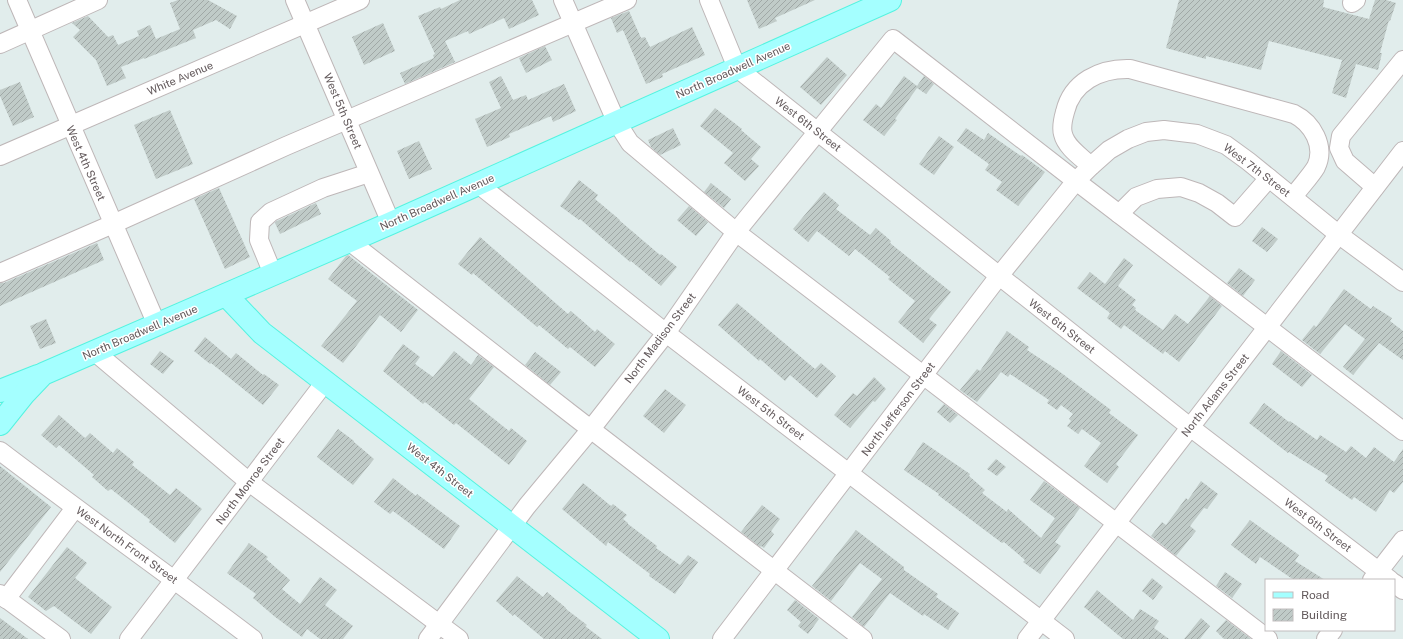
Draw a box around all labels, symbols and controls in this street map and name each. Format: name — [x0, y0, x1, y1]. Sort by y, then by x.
street label: North Broadwell Avenue — [674, 39, 792, 101]
street label: White Avenue — [145, 59, 215, 97]
street label: West 5th Street — [322, 71, 364, 151]
street label: West 6th Street — [772, 94, 844, 154]
street label: West 4th Street — [64, 124, 108, 202]
street label: West 7th Street — [1221, 141, 1293, 199]
street label: North Broadwell Avenue — [378, 171, 496, 233]
street label: North Madison Street — [622, 290, 698, 386]
street label: West 6th Street — [1026, 296, 1098, 356]
street label: North Broadwell Avenue — [81, 302, 199, 362]
street label: North Adams Street — [1179, 351, 1251, 439]
street label: North Jefferson Street — [859, 360, 937, 458]
street label: West 5th Street — [735, 384, 807, 442]
street label: North Monroe Street — [213, 435, 287, 527]
street label: West 4th Street — [404, 440, 476, 500]
street label: West 6th Street — [1282, 496, 1354, 554]
street label: West North Front Street — [74, 504, 180, 586]
legend — [1265, 579, 1395, 631]
text: Road — [1301, 588, 1329, 602]
text: Building — [1301, 608, 1347, 622]

